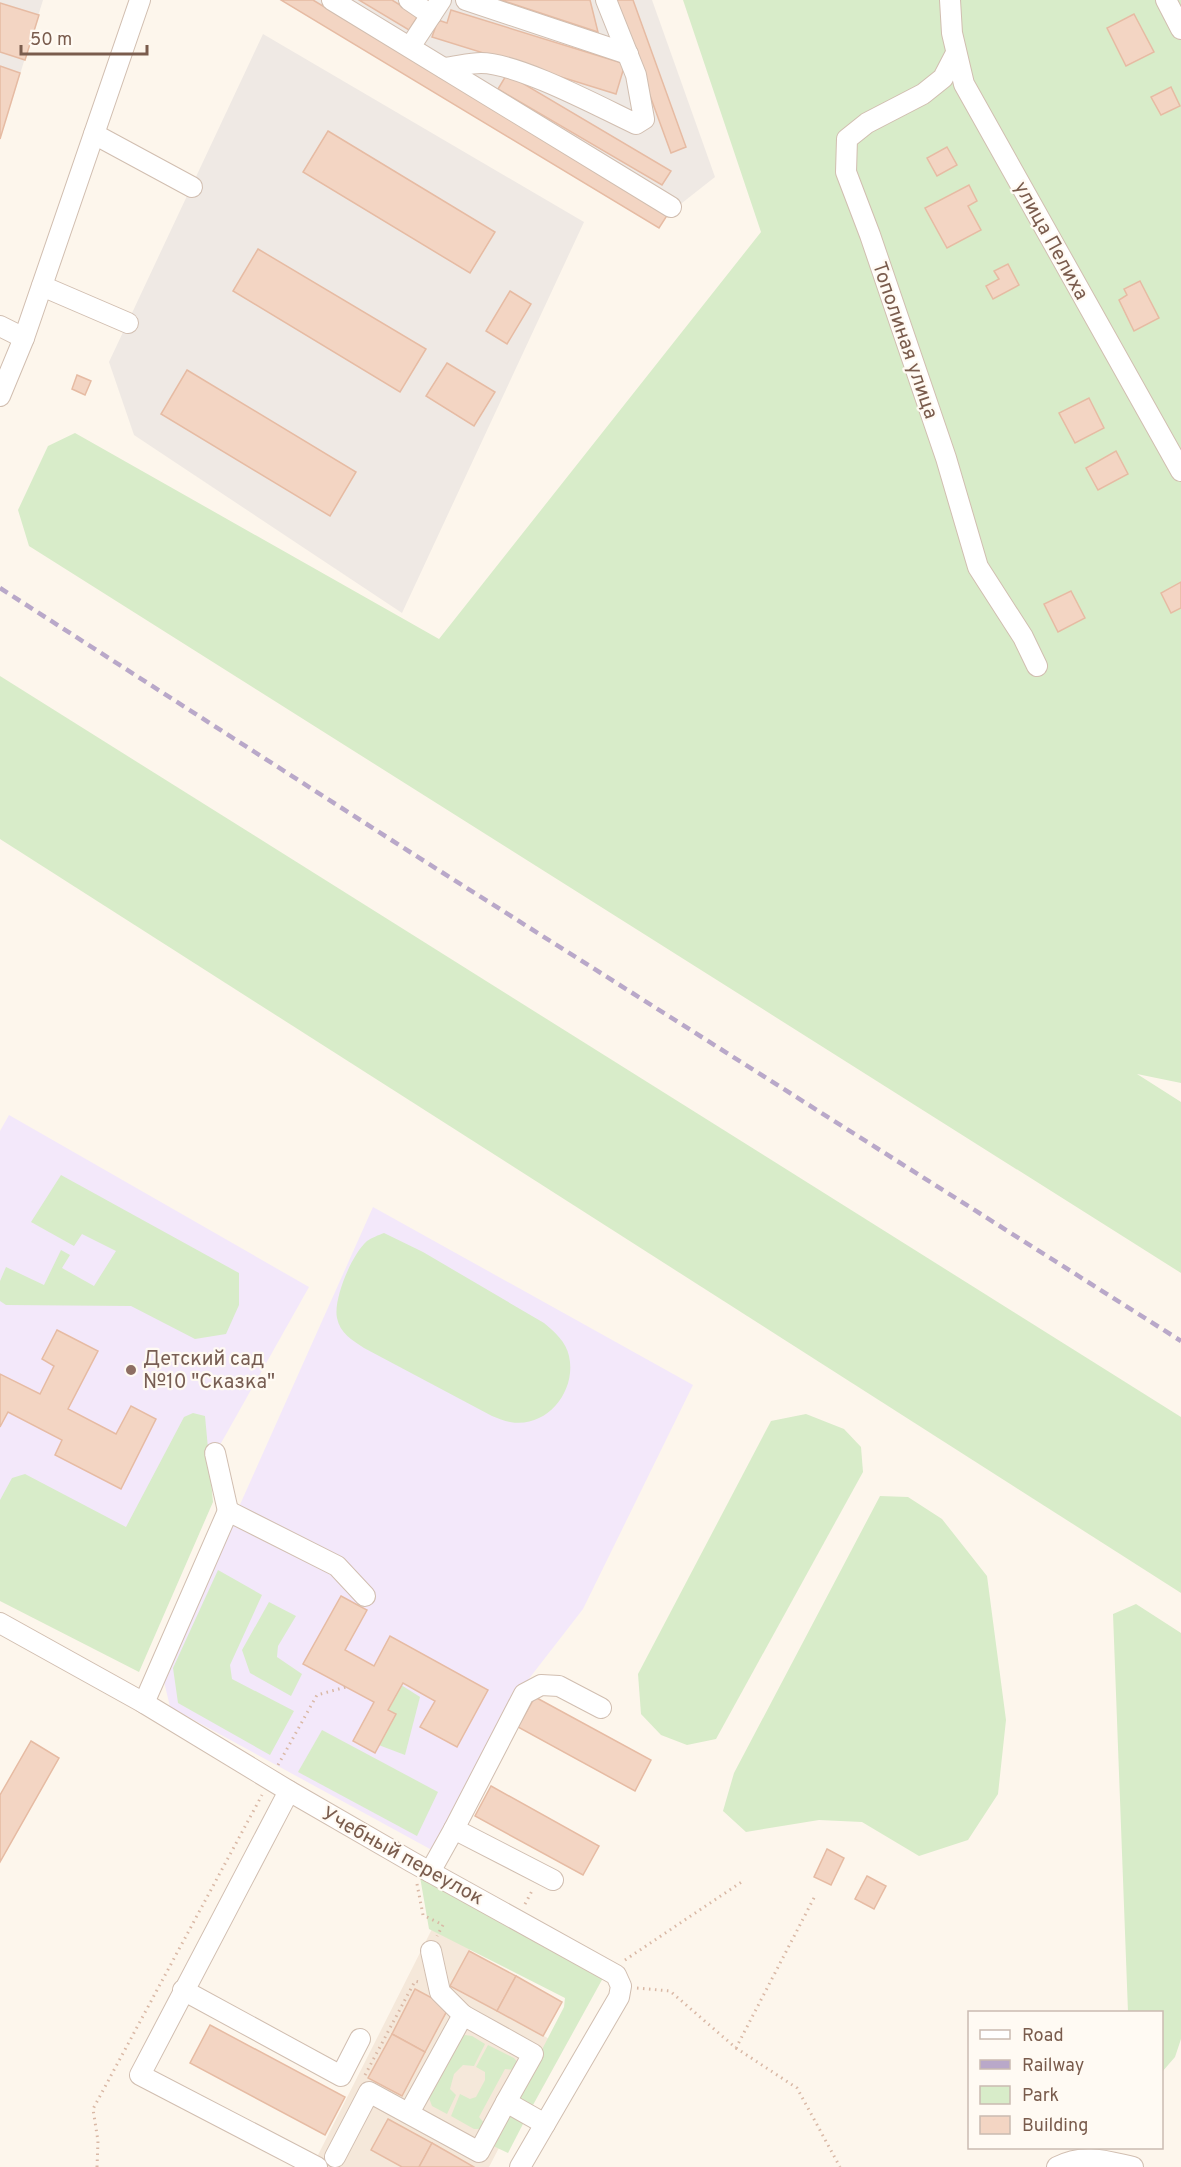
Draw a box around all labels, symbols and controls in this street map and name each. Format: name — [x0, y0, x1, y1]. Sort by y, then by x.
scale bar — [21, 18, 147, 56]
text: 50 m — [30, 29, 72, 52]
street label: улица Пелиха — [1007, 177, 1094, 305]
street label: Тополиная улица — [865, 259, 943, 423]
place label: Детский сад №10 "Сказка" — [143, 1347, 275, 1396]
marker: Детский сад №10 "Сказка" — [124, 1363, 138, 1377]
street label: Учебный переулок — [316, 1801, 488, 1912]
legend — [968, 2011, 1163, 2149]
text: Road — [1022, 2025, 1064, 2048]
text: Railway — [1022, 2055, 1084, 2078]
text: Park — [1022, 2085, 1059, 2108]
text: Building — [1022, 2115, 1088, 2138]

